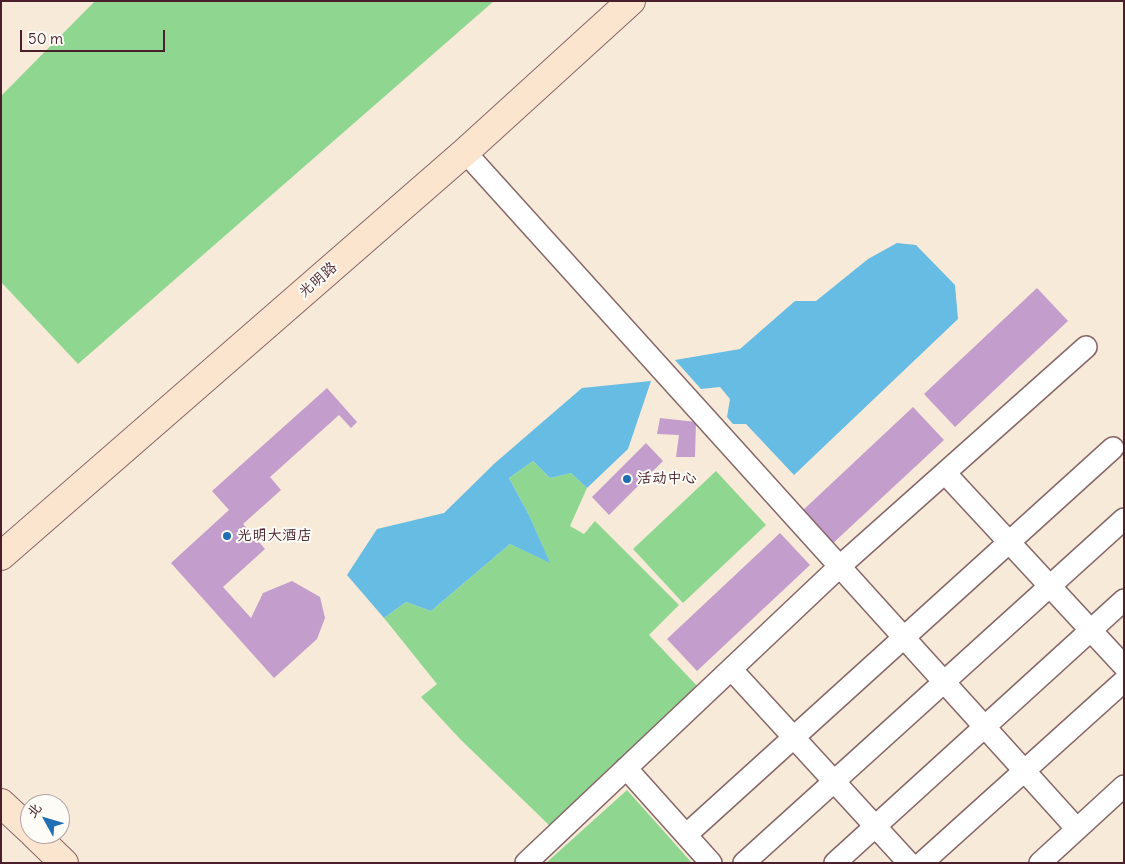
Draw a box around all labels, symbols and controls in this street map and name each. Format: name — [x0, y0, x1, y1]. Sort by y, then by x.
scale bar — [22, 20, 168, 52]
text: 50 m — [28, 29, 63, 48]
street label: 光明路 — [295, 258, 341, 302]
place label: 活动中心 — [637, 470, 697, 488]
marker: 活动中心 — [621, 473, 633, 485]
place label: 光明大酒店 — [237, 527, 312, 545]
marker: 光明大酒店 — [221, 530, 233, 542]
north arrow — [20, 794, 70, 844]
text: 北 — [23, 799, 46, 821]

